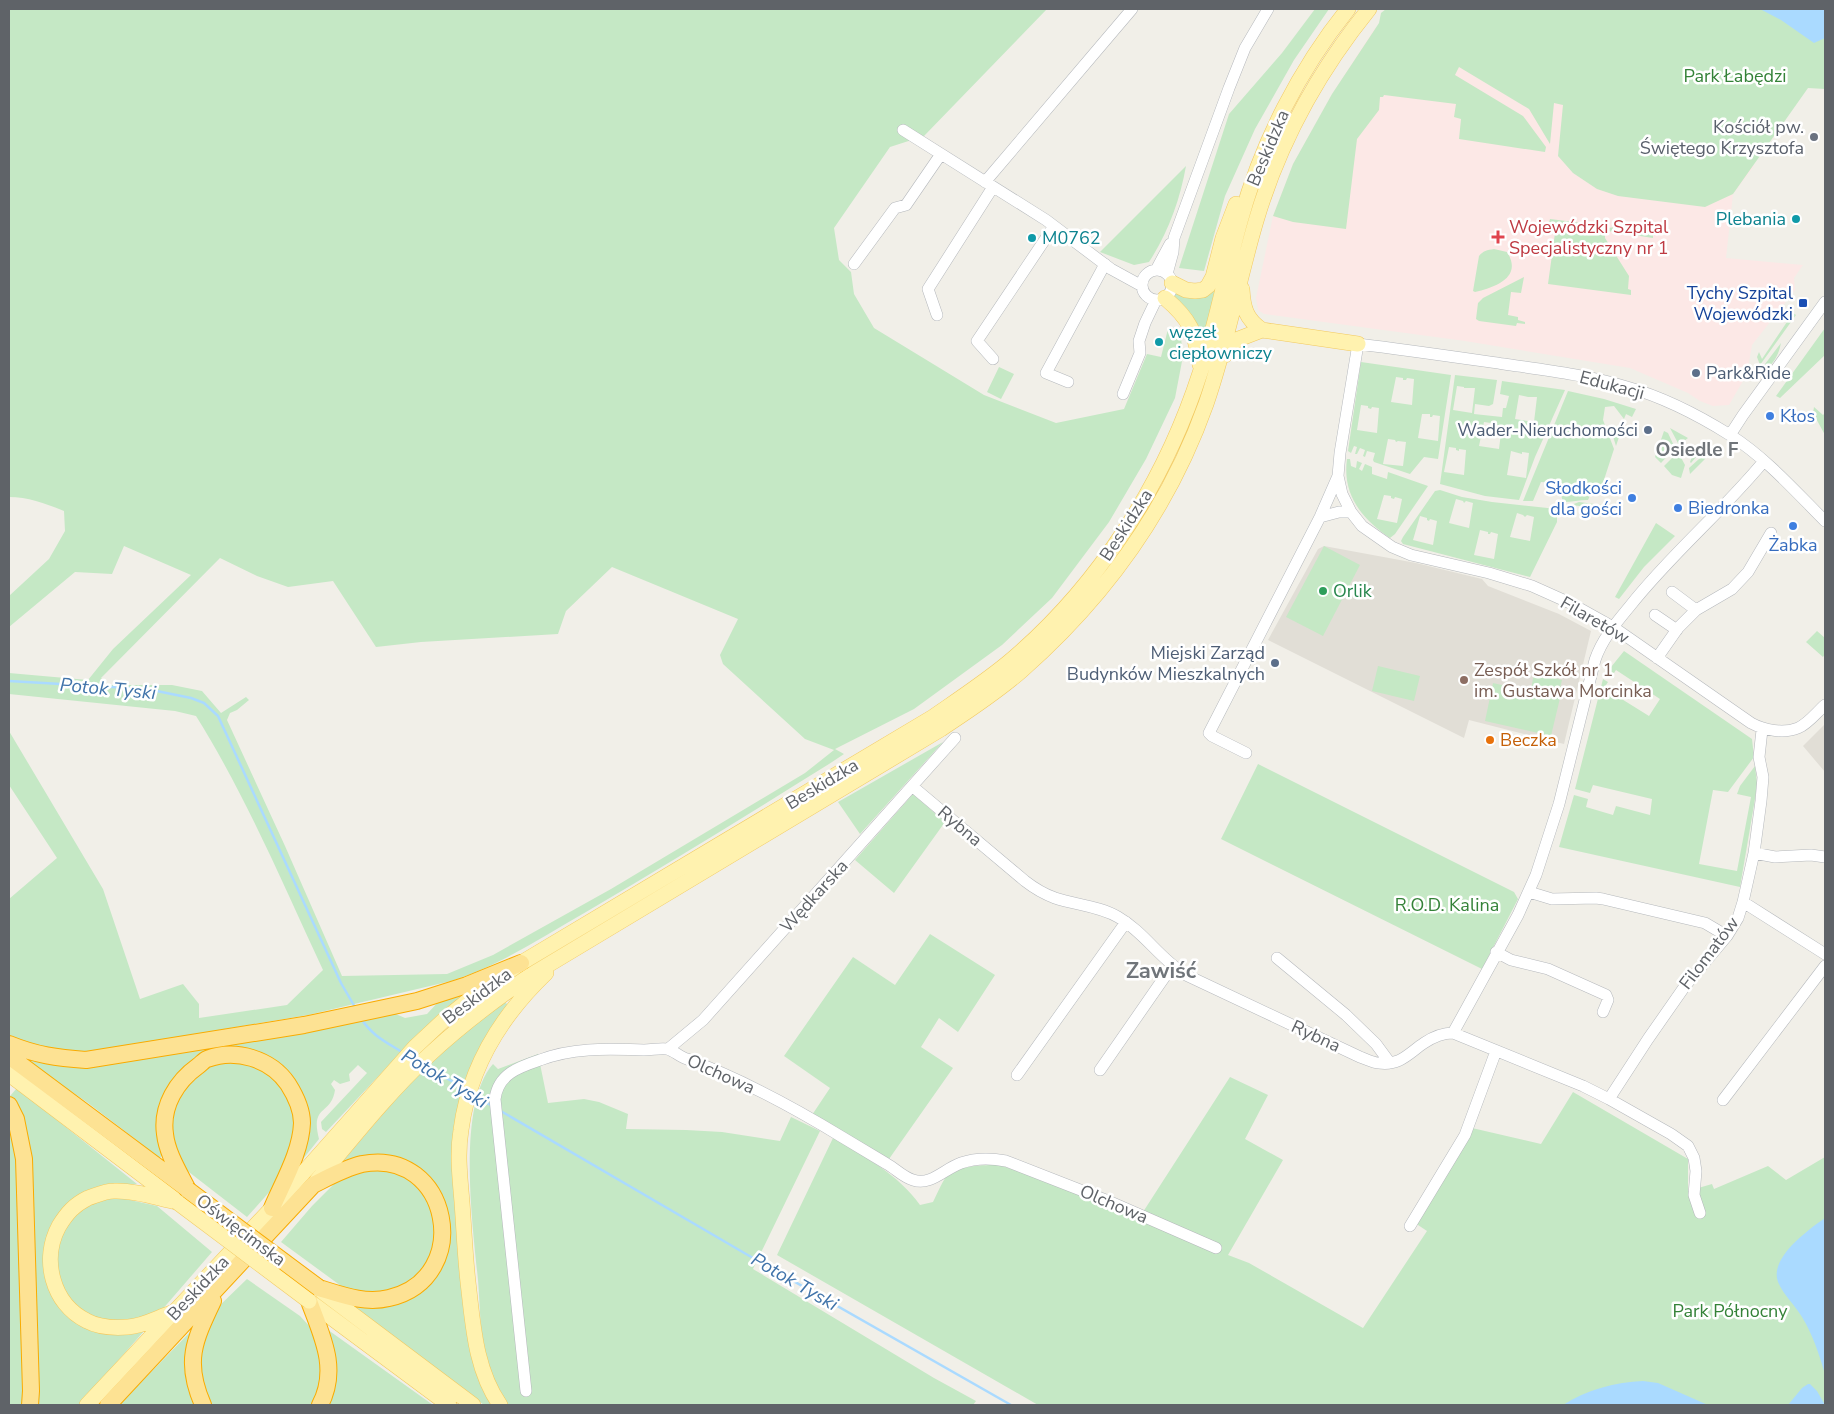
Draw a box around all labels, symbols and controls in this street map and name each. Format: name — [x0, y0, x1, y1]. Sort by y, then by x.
park label: Park Łabędzi — [1684, 64, 1786, 88]
street label: Beskidzka — [1241, 106, 1295, 190]
place label: Kościół pw. Świętego Krzysztofa — [1640, 115, 1804, 160]
marker: Kościół pw. Świętego Krzysztofa — [1808, 131, 1820, 143]
place label: Plebania — [1716, 207, 1786, 231]
marker: Plebania — [1790, 213, 1802, 225]
place label: Wojewódzki Szpital Specjalistyczny nr 1 — [1509, 215, 1669, 260]
place label: M0762 — [1042, 226, 1101, 250]
marker: Wojewódzki Szpital Specjalistyczny nr 1 — [1491, 230, 1505, 244]
marker: M0762 — [1026, 232, 1038, 244]
place label: Tychy Szpital Wojewódzki — [1687, 281, 1794, 326]
marker: Tychy Szpital Wojewódzki — [1797, 297, 1809, 309]
place label: węzeł ciepłowniczy — [1169, 320, 1273, 365]
marker: węzeł ciepłowniczy — [1153, 336, 1165, 348]
place label: Park&Ride — [1706, 361, 1791, 385]
street label: Edukacji — [1577, 365, 1647, 405]
marker: Park&Ride — [1690, 367, 1702, 379]
place label: Kłos — [1780, 404, 1815, 428]
marker: Kłos — [1764, 410, 1776, 422]
place label: Wader-Nieruchomości — [1457, 418, 1638, 442]
marker: Wader-Nieruchomości — [1642, 424, 1654, 436]
district label: Osiedle F — [1656, 437, 1739, 463]
place label: Słodkości dla gości — [1545, 476, 1622, 521]
street label: Beskidzka — [1094, 485, 1158, 565]
marker: Słodkości dla gości — [1626, 492, 1638, 504]
place label: Biedronka — [1688, 496, 1769, 520]
marker: Biedronka — [1672, 502, 1684, 514]
marker: Żabka — [1787, 520, 1799, 532]
place label: Żabka — [1769, 533, 1817, 557]
place label: Orlik — [1333, 579, 1373, 603]
marker: Orlik — [1317, 585, 1329, 597]
street label: Filaretów — [1556, 591, 1634, 649]
place label: Miejski Zarząd Budynków Mieszkalnych — [1067, 641, 1265, 686]
marker: Miejski Zarząd Budynków Mieszkalnych — [1269, 657, 1281, 669]
place label: Zespół Szkół nr 1 im. Gustawa Morcinka — [1474, 658, 1652, 703]
water label: Potok Tyski — [59, 672, 158, 706]
marker: Zespół Szkół nr 1 im. Gustawa Morcinka — [1458, 674, 1470, 686]
place label: Beczka — [1500, 728, 1557, 752]
marker: Beczka — [1484, 734, 1496, 746]
street label: Beskidzka — [781, 753, 863, 815]
street label: Rybna — [933, 800, 987, 852]
street label: Wędkarska — [775, 854, 853, 938]
park label: R.O.D. Kalina — [1395, 893, 1499, 917]
street label: Filomatów — [1674, 912, 1744, 994]
district label: Zawiść — [1126, 956, 1197, 986]
street label: Beskidzka — [437, 962, 517, 1030]
street label: Rybna — [1288, 1014, 1344, 1058]
water label: Potok Tyski — [396, 1043, 493, 1115]
street label: Olchowa — [683, 1048, 759, 1100]
street label: Olchowa — [1076, 1179, 1152, 1229]
street label: Oświęcimska — [191, 1188, 291, 1272]
water label: Potok Tyski — [746, 1247, 843, 1318]
street label: Beskidzka — [162, 1250, 234, 1326]
park label: Park Północny — [1673, 1299, 1788, 1323]

